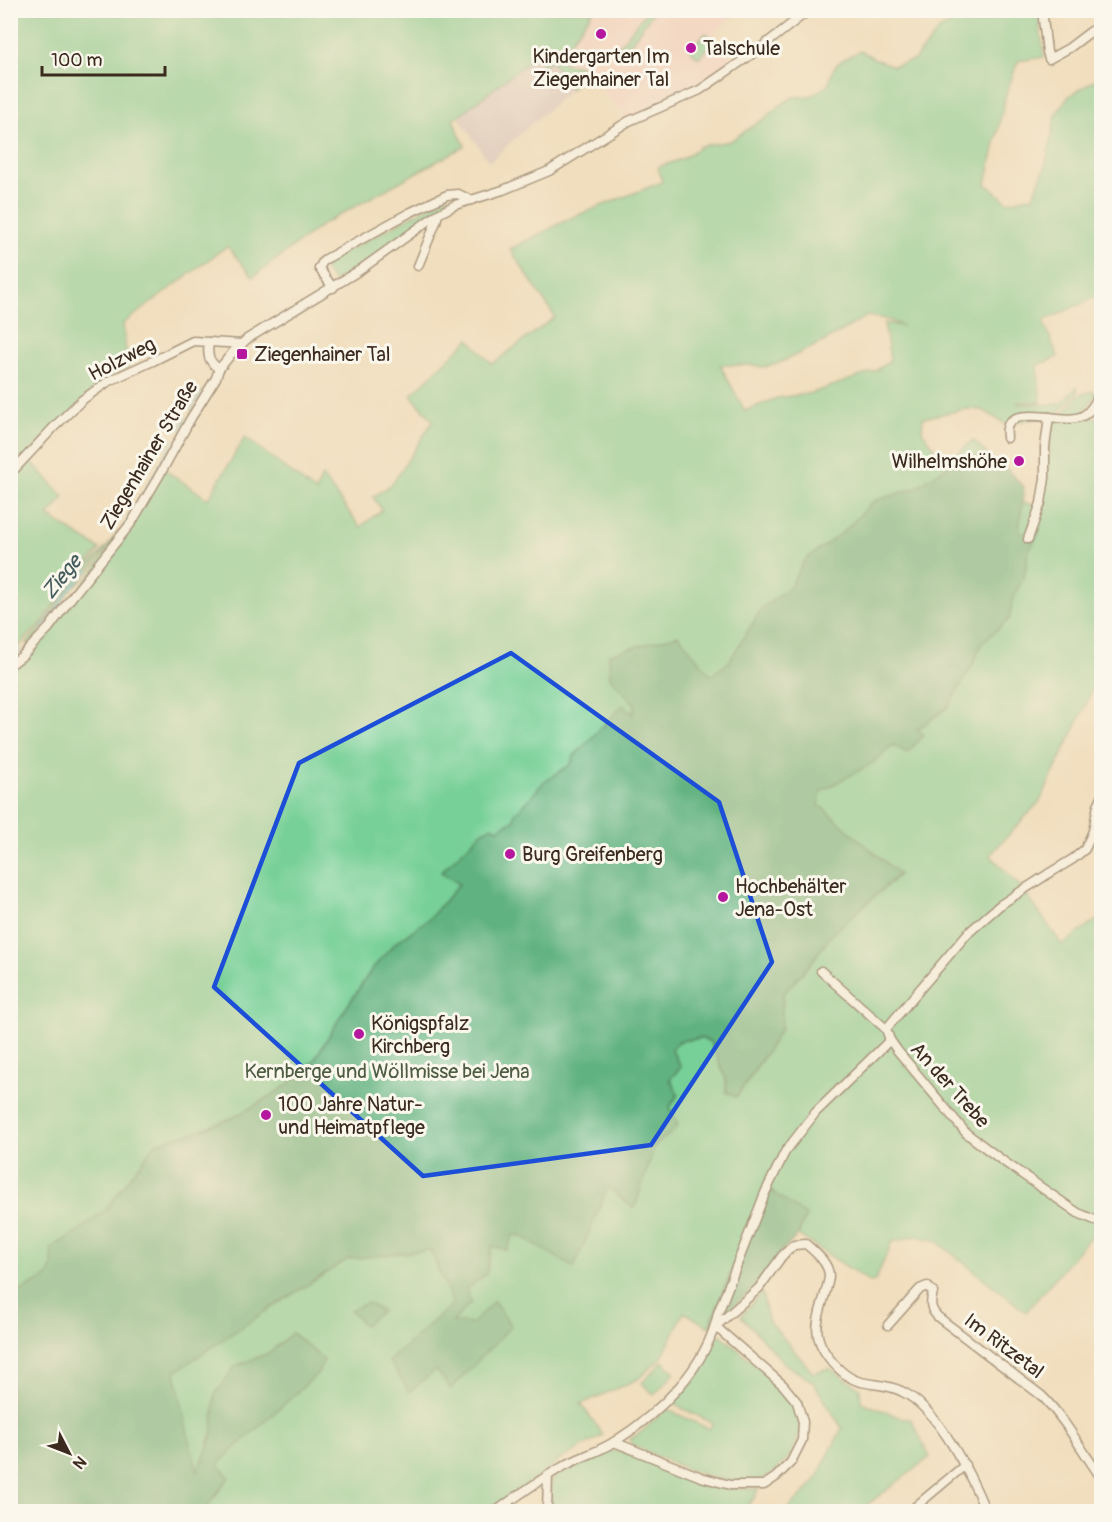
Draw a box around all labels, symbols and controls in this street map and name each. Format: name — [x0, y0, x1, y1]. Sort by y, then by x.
marker: Kindergarten Im Ziegenhainer Tal — [594, 27, 608, 41]
place label: Talschule — [703, 36, 780, 61]
scale bar — [42, 39, 165, 77]
marker: Talschule — [684, 41, 698, 55]
place label: Kindergarten Im Ziegenhainer Tal — [533, 44, 669, 92]
text: 100 m — [51, 49, 103, 72]
street label: Holzweg — [84, 332, 160, 386]
place label: Ziegenhainer Tal — [254, 342, 391, 367]
marker: Ziegenhainer Tal — [235, 347, 249, 361]
street label: Ziegenhainer Straße — [95, 376, 203, 534]
place label: Wilhelmshöhe — [892, 449, 1007, 474]
marker: Wilhelmshöhe — [1012, 454, 1026, 468]
water label: Ziege — [36, 547, 90, 605]
place label: Burg Greifenberg — [522, 842, 663, 867]
marker: Burg Greifenberg — [503, 847, 517, 861]
place label: Hochbehälter Jena-Ost — [735, 874, 846, 922]
marker: Hochbehälter Jena-Ost — [716, 890, 730, 904]
place label: Königspfalz Kirchberg — [371, 1011, 469, 1059]
marker: Königspfalz Kirchberg — [352, 1027, 366, 1041]
street label: An der Trebe — [905, 1037, 995, 1133]
park label: Kernberge und Wöllmisse bei Jena — [244, 1059, 530, 1084]
place label: 100 Jahre Natur- und Heimatpflege — [278, 1092, 425, 1140]
marker: 100 Jahre Natur- und Heimatpflege — [259, 1108, 273, 1122]
street label: Im Ritzetal — [959, 1308, 1049, 1384]
north arrow — [39, 1423, 99, 1483]
text: N — [68, 1452, 90, 1473]

